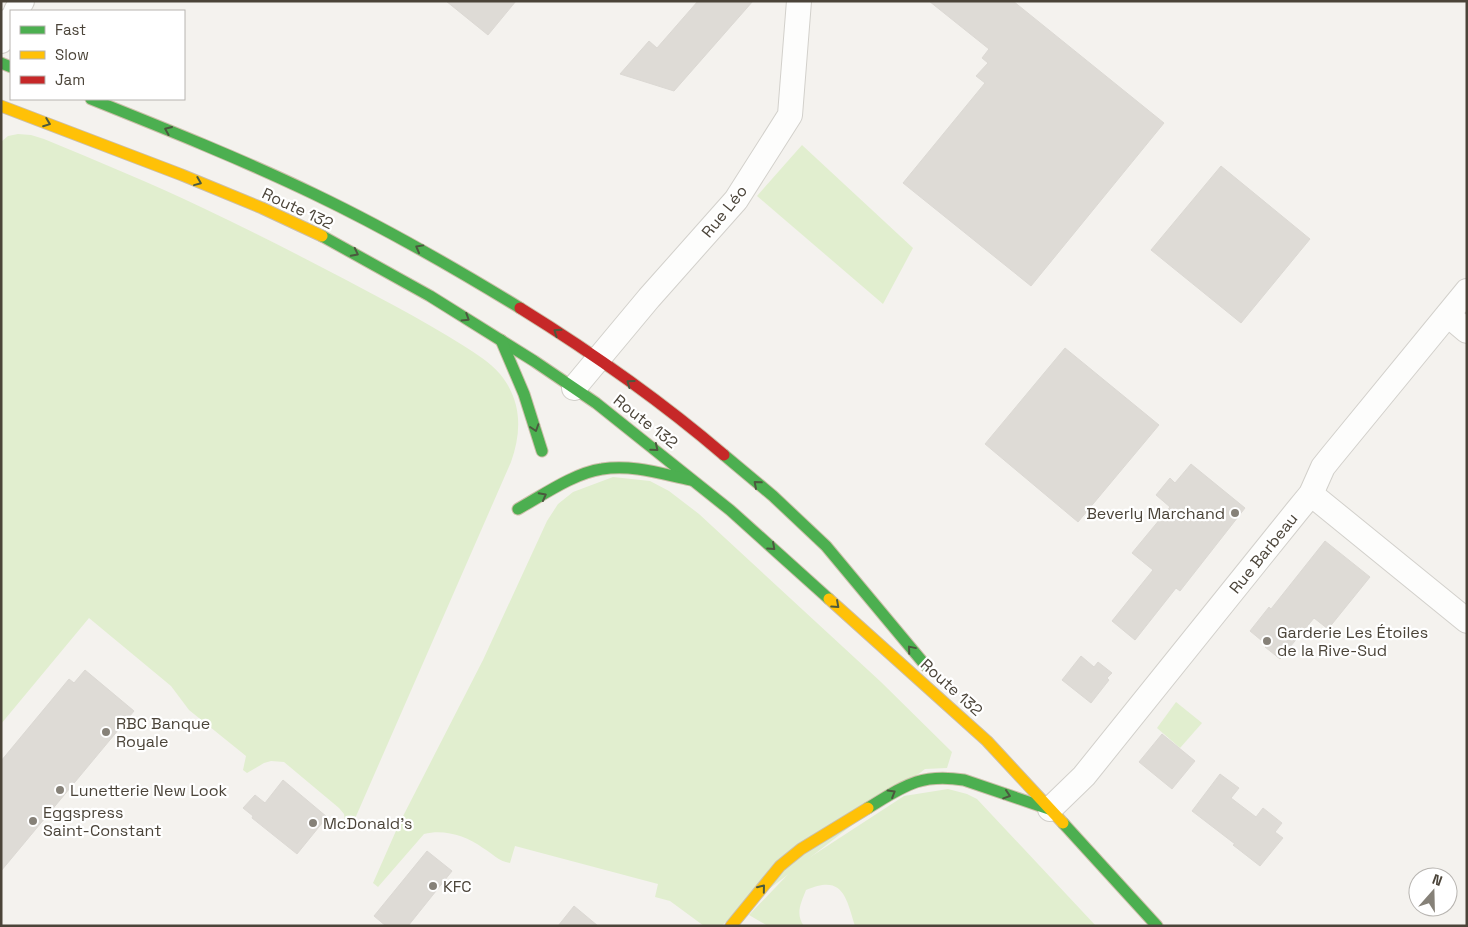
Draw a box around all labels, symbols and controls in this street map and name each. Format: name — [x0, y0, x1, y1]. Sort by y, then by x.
legend — [10, 10, 185, 100]
text: Fast — [55, 20, 86, 39]
text: Slow — [55, 45, 89, 64]
text: Jam — [55, 70, 85, 89]
one-way arrow — [42, 117, 51, 127]
one-way arrow — [164, 126, 173, 137]
one-way arrow — [194, 176, 202, 186]
street label: Rue Léo — [697, 181, 752, 242]
street label: Route 132 — [259, 183, 337, 234]
one-way arrow — [415, 244, 424, 254]
one-way arrow — [350, 247, 359, 257]
one-way arrow — [460, 311, 469, 321]
one-way arrow — [553, 329, 563, 338]
one-way arrow — [626, 380, 636, 389]
street label: Route 132 — [609, 390, 682, 453]
one-way arrow — [529, 424, 539, 432]
one-way arrow — [649, 443, 658, 451]
one-way arrow — [754, 481, 763, 490]
one-way arrow — [538, 492, 547, 502]
place label: Beverly Marchand — [1086, 503, 1225, 524]
marker: Beverly Marchand — [1229, 507, 1241, 519]
street label: Rue Barbeau — [1224, 509, 1302, 598]
one-way arrow — [766, 541, 775, 550]
one-way arrow — [831, 599, 840, 608]
place label: Garderie Les Étoiles de la Rive-Sud — [1277, 622, 1428, 661]
marker: Garderie Les Étoiles de la Rive-Sud — [1261, 635, 1273, 647]
one-way arrow — [909, 646, 917, 655]
street label: Route 132 — [916, 654, 987, 721]
place label: RBC Banque Royale — [116, 713, 210, 752]
marker: RBC Banque Royale — [100, 726, 112, 738]
place label: Lunetterie New Look — [70, 780, 228, 801]
marker: Lunetterie New Look — [54, 784, 66, 796]
one-way arrow — [1002, 789, 1011, 799]
one-way arrow — [886, 790, 895, 799]
place label: Eggspress Saint-Constant — [43, 802, 162, 841]
place label: McDonald's — [323, 813, 413, 834]
marker: Eggspress Saint-Constant — [27, 815, 39, 827]
marker: McDonald's — [307, 817, 319, 829]
north arrow — [1408, 867, 1458, 917]
text: N — [1430, 870, 1445, 890]
place label: KFC — [443, 876, 472, 897]
marker: KFC — [427, 880, 439, 892]
one-way arrow — [756, 885, 764, 894]

